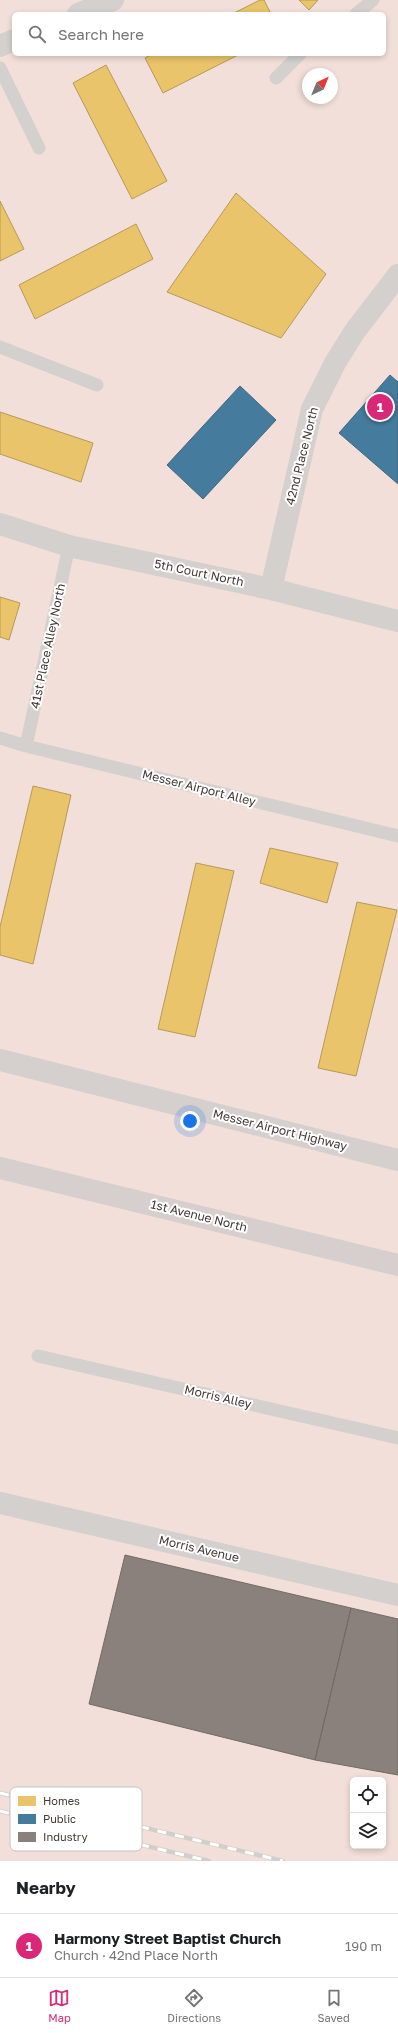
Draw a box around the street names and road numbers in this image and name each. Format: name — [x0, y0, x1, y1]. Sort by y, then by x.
street label: 42nd Place North — [282, 405, 321, 506]
street label: 5th Court North — [153, 556, 245, 589]
street label: 41st Place Alley North — [27, 582, 68, 710]
street label: Messer Airport Alley — [141, 766, 258, 809]
street label: Messer Airport Highway — [212, 1106, 349, 1154]
street label: 1st Avenue North — [149, 1196, 249, 1235]
street label: Morris Alley — [183, 1382, 253, 1412]
street label: Morris Avenue — [158, 1532, 241, 1565]

